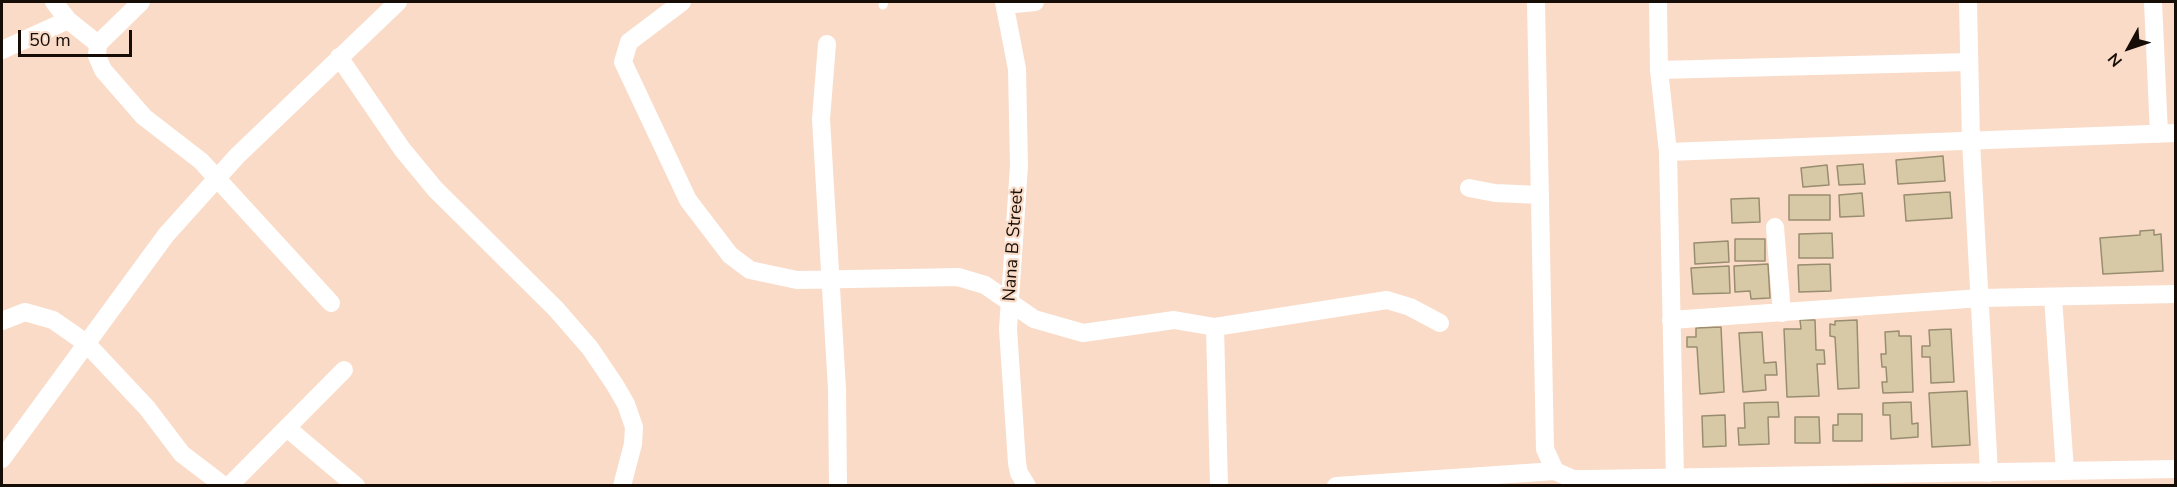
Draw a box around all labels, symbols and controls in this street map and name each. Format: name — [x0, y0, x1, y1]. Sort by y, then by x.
scale bar — [21, 18, 135, 56]
north arrow — [2099, 18, 2159, 78]
text: 50 m — [29, 28, 71, 52]
text: N — [2103, 48, 2127, 71]
street label: Nana B Street — [999, 188, 1029, 302]

